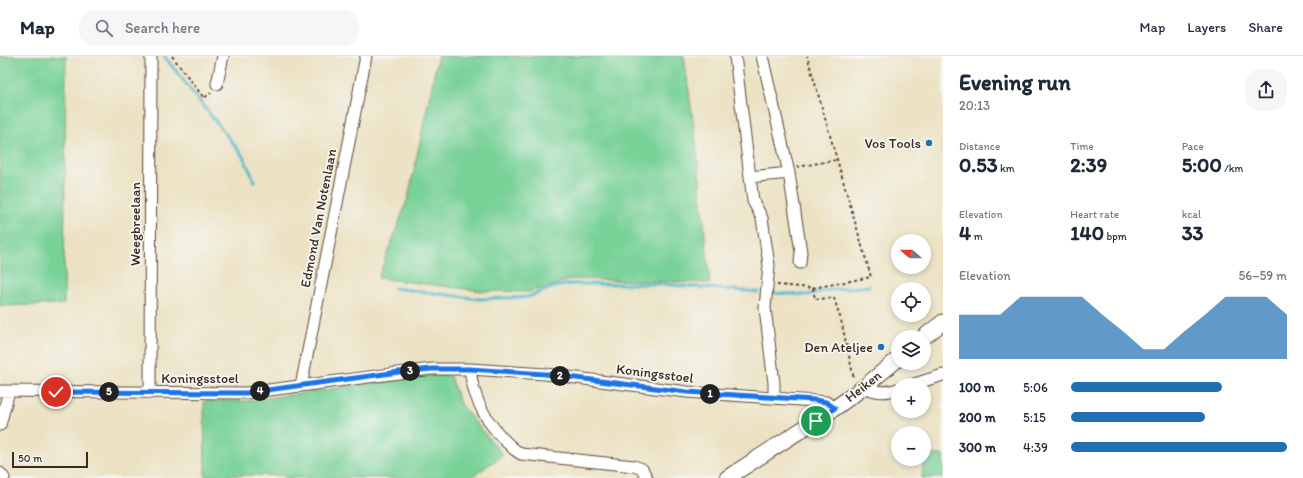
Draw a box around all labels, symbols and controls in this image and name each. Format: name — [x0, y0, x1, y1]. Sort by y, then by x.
search box — [79, 10, 359, 46]
text: Map — [20, 16, 55, 39]
icon: search — [93, 17, 115, 39]
text: Search here — [125, 19, 200, 37]
text: Map — [1140, 19, 1165, 36]
text: Layers — [1187, 19, 1226, 36]
text: Share — [1248, 19, 1283, 36]
text: Evening run — [959, 69, 1071, 96]
button: share — [1245, 69, 1287, 111]
text: 20:13 — [959, 98, 990, 113]
place label: Vos Tools — [864, 135, 921, 152]
marker: Vos Tools — [924, 138, 934, 148]
text: Distance — [959, 140, 1000, 153]
text: Time — [1070, 140, 1094, 153]
text: Pace — [1182, 140, 1204, 153]
street label: Edmond Van Notenlaan — [297, 147, 340, 289]
text: 0.53 — [959, 153, 998, 177]
text: 2:39 — [1070, 153, 1107, 177]
text: 5:00 — [1182, 153, 1222, 177]
text: km — [998, 162, 1015, 175]
text: /km — [1222, 162, 1243, 175]
street label: Weegbreelaan — [127, 182, 144, 266]
text: Elevation — [959, 208, 1003, 221]
text: Heart rate — [1070, 208, 1119, 221]
text: kcal — [1182, 208, 1201, 221]
text: 4 — [959, 221, 971, 245]
text: 140 — [1070, 221, 1104, 245]
text: 33 — [1182, 221, 1203, 245]
text: m — [971, 230, 983, 243]
text: bpm — [1104, 230, 1127, 243]
north arrow — [891, 234, 931, 274]
map controls — [891, 234, 931, 466]
text: Elevation — [959, 268, 1011, 283]
text: 56–59 m — [1239, 268, 1287, 283]
button: locate — [891, 282, 931, 322]
button: layers — [891, 330, 931, 370]
place label: Den Ateljee — [804, 339, 873, 356]
marker: Den Ateljee — [876, 342, 886, 352]
street label: Koningsstoel — [615, 360, 695, 387]
pin: 3 — [400, 361, 420, 381]
text: 3 — [407, 364, 413, 377]
pin: 2 — [550, 366, 570, 386]
street label: Heiken — [842, 367, 885, 406]
text: 2 — [557, 369, 563, 382]
street label: Koningsstoel — [161, 370, 239, 387]
pin — [39, 375, 73, 409]
button: + — [891, 378, 931, 418]
text: 100 m — [959, 380, 995, 395]
text: 5:06 — [1023, 380, 1048, 395]
icon: check — [45, 381, 67, 403]
pin: 4 — [250, 381, 270, 401]
pin: 5 — [99, 382, 119, 402]
text: 4 — [257, 384, 263, 397]
pin: 1 — [700, 384, 720, 404]
text: 5 — [106, 385, 112, 398]
text: 1 — [707, 387, 713, 400]
pin — [799, 404, 833, 438]
icon: arrive — [805, 410, 827, 432]
text: 200 m — [959, 410, 996, 425]
text: 5:15 — [1023, 410, 1046, 425]
button: − — [891, 426, 931, 466]
text: 300 m — [959, 440, 996, 455]
text: 4:39 — [1023, 440, 1048, 455]
scale bar — [12, 450, 88, 469]
text: 50 m — [18, 452, 42, 465]

